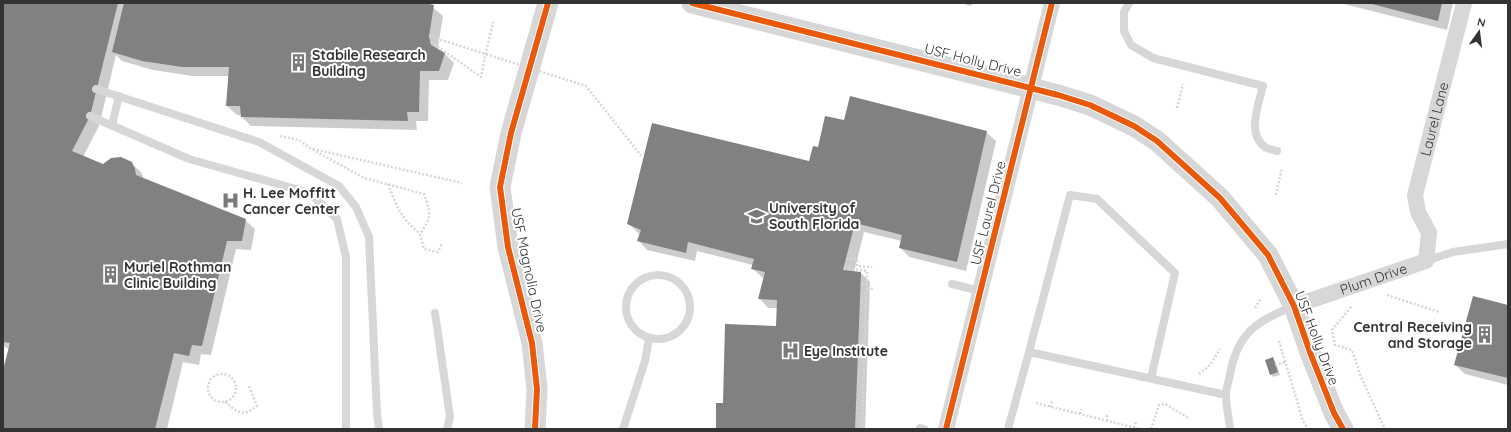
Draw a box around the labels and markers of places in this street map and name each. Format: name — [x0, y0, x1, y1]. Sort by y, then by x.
place label: Stabile Research Building — [312, 46, 426, 80]
building icon: Stabile Research Building — [289, 53, 309, 73]
place label: H. Lee Moffitt Cancer Center — [243, 184, 340, 218]
hospital icon: H. Lee Moffitt Cancer Center — [220, 191, 240, 211]
place label: University of South Florida — [769, 199, 859, 233]
school or university icon: University of South Florida — [746, 206, 766, 226]
place label: Muriel Rothman Clinic Building — [124, 258, 231, 292]
building icon: Muriel Rothman Clinic Building — [101, 265, 121, 285]
place label: Central Receiving and Storage — [1353, 318, 1472, 352]
building icon: Central Receiving and Storage — [1475, 325, 1495, 345]
hospital icon: Eye Institute — [781, 341, 801, 361]
place label: Eye Institute — [804, 342, 888, 360]

